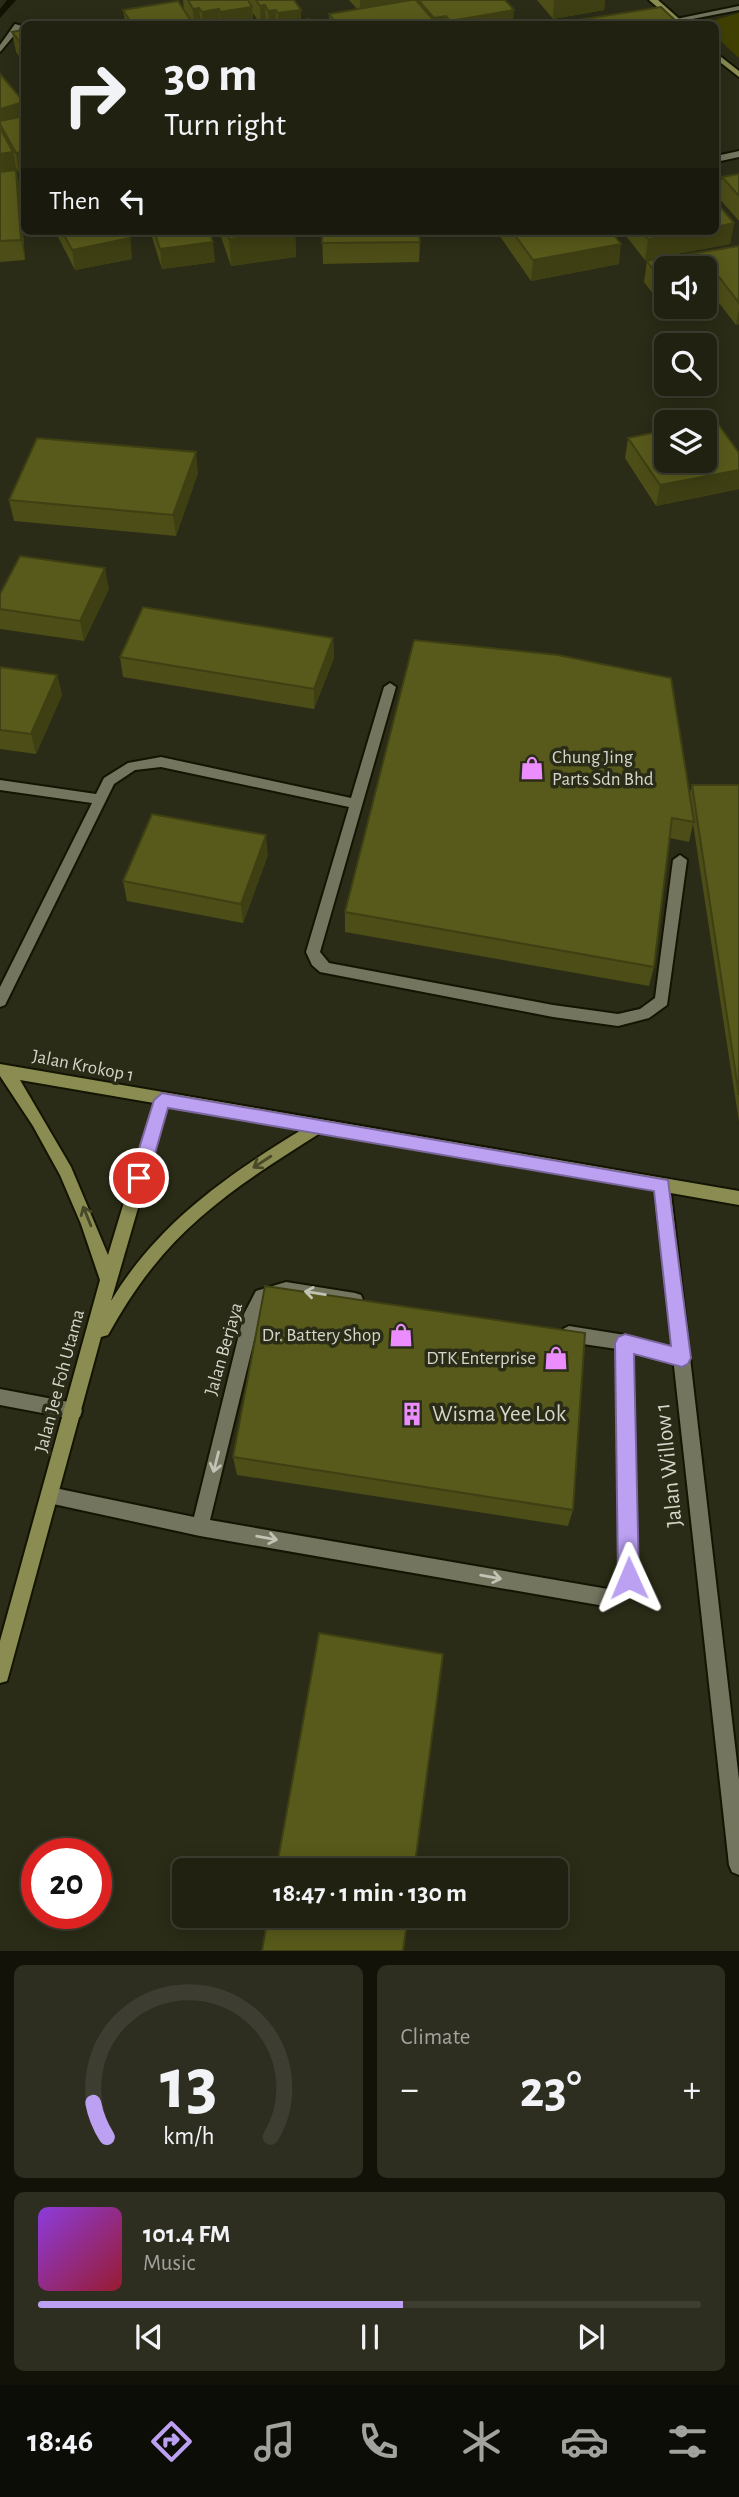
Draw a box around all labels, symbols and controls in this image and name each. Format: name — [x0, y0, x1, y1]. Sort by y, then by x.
icon: right — [49, 49, 140, 140]
text: 30 m — [164, 51, 258, 100]
text: Turn right — [164, 109, 286, 141]
icon: left — [114, 182, 152, 220]
text: Then — [49, 188, 100, 214]
map controls — [654, 256, 717, 473]
button: sound — [654, 256, 717, 319]
button: search — [654, 333, 717, 396]
button: layers — [654, 410, 717, 473]
place label: Chung Jing Parts Sdn Bhd — [552, 748, 654, 789]
shop icon: Chung Jing Parts Sdn Bhd — [518, 754, 546, 782]
street label: Jalan Krokop 1 — [31, 1047, 135, 1085]
pin — [109, 1148, 169, 1208]
one-way arrow — [252, 1155, 272, 1169]
icon: arrive — [120, 1159, 158, 1197]
one-way arrow — [80, 1206, 93, 1227]
one-way arrow — [304, 1286, 327, 1299]
street label: Jalan Berjaya — [202, 1300, 246, 1398]
street label: Jalan Jee Foh Utama — [32, 1307, 88, 1455]
shop icon: Dr. Battery Shop — [387, 1321, 415, 1349]
place label: Dr. Battery Shop — [262, 1326, 381, 1345]
shop icon: DTK Enterprise — [542, 1344, 570, 1372]
place label: DTK Enterprise — [426, 1349, 536, 1368]
building icon: Wisma Yee Lok — [398, 1400, 426, 1428]
street label: Jalan Willow 1 — [651, 1402, 687, 1528]
place label: Wisma Yee Lok — [432, 1403, 567, 1426]
one-way arrow — [208, 1450, 222, 1473]
one-way arrow — [255, 1532, 278, 1545]
position arrow — [592, 1541, 666, 1615]
one-way arrow — [479, 1571, 502, 1584]
speed limit sign: 20 — [21, 1838, 112, 1929]
text: 18:47 · 1 min · 130 m — [273, 1880, 467, 1906]
text: Climate — [401, 2026, 470, 2049]
text: 13 — [159, 2050, 217, 2123]
text: 23° — [520, 2064, 582, 2116]
text: − — [401, 2071, 419, 2109]
text: + — [683, 2071, 701, 2109]
text: km/h — [162, 2124, 214, 2149]
text: 101.4 FM — [143, 2221, 231, 2247]
text: Music — [143, 2252, 195, 2275]
icon: previous — [130, 2318, 168, 2356]
icon: pause — [351, 2318, 389, 2356]
icon: next — [572, 2318, 610, 2356]
icon: directions — [147, 2417, 196, 2466]
icon: music — [250, 2417, 299, 2466]
icon: phone — [354, 2417, 403, 2466]
icon: climate — [457, 2417, 506, 2466]
icon: car — [560, 2417, 609, 2466]
icon: filters — [663, 2417, 712, 2466]
text: 18:46 — [27, 2425, 93, 2457]

